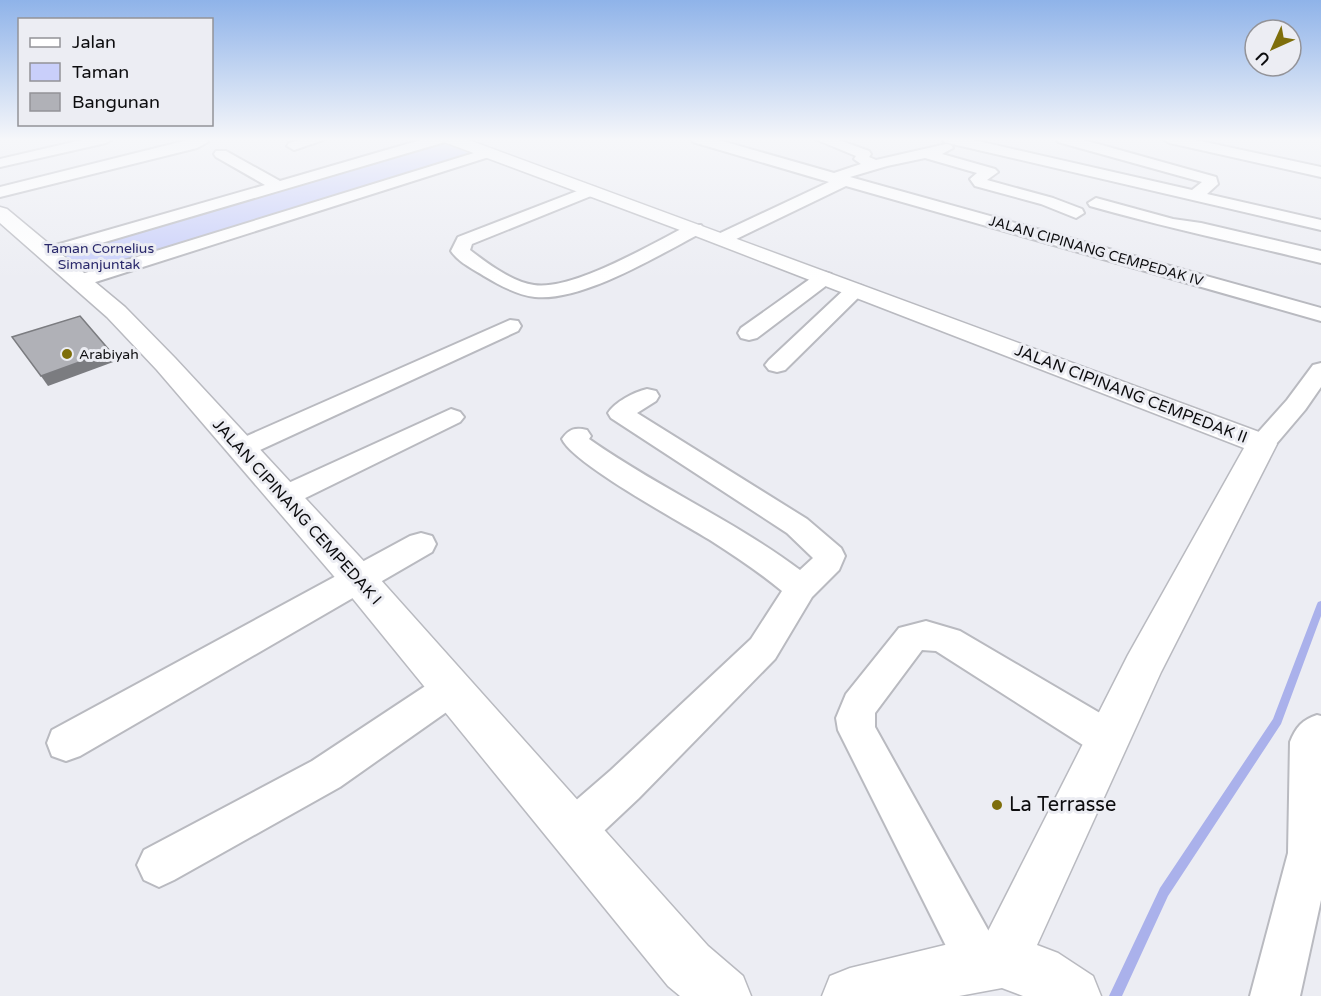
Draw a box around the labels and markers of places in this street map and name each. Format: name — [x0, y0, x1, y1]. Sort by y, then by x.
place label: Arabiyah — [79, 346, 139, 363]
marker: Arabiyah — [60, 347, 74, 361]
place label: La Terrasse — [1009, 793, 1116, 817]
marker: La Terrasse — [990, 798, 1004, 812]

